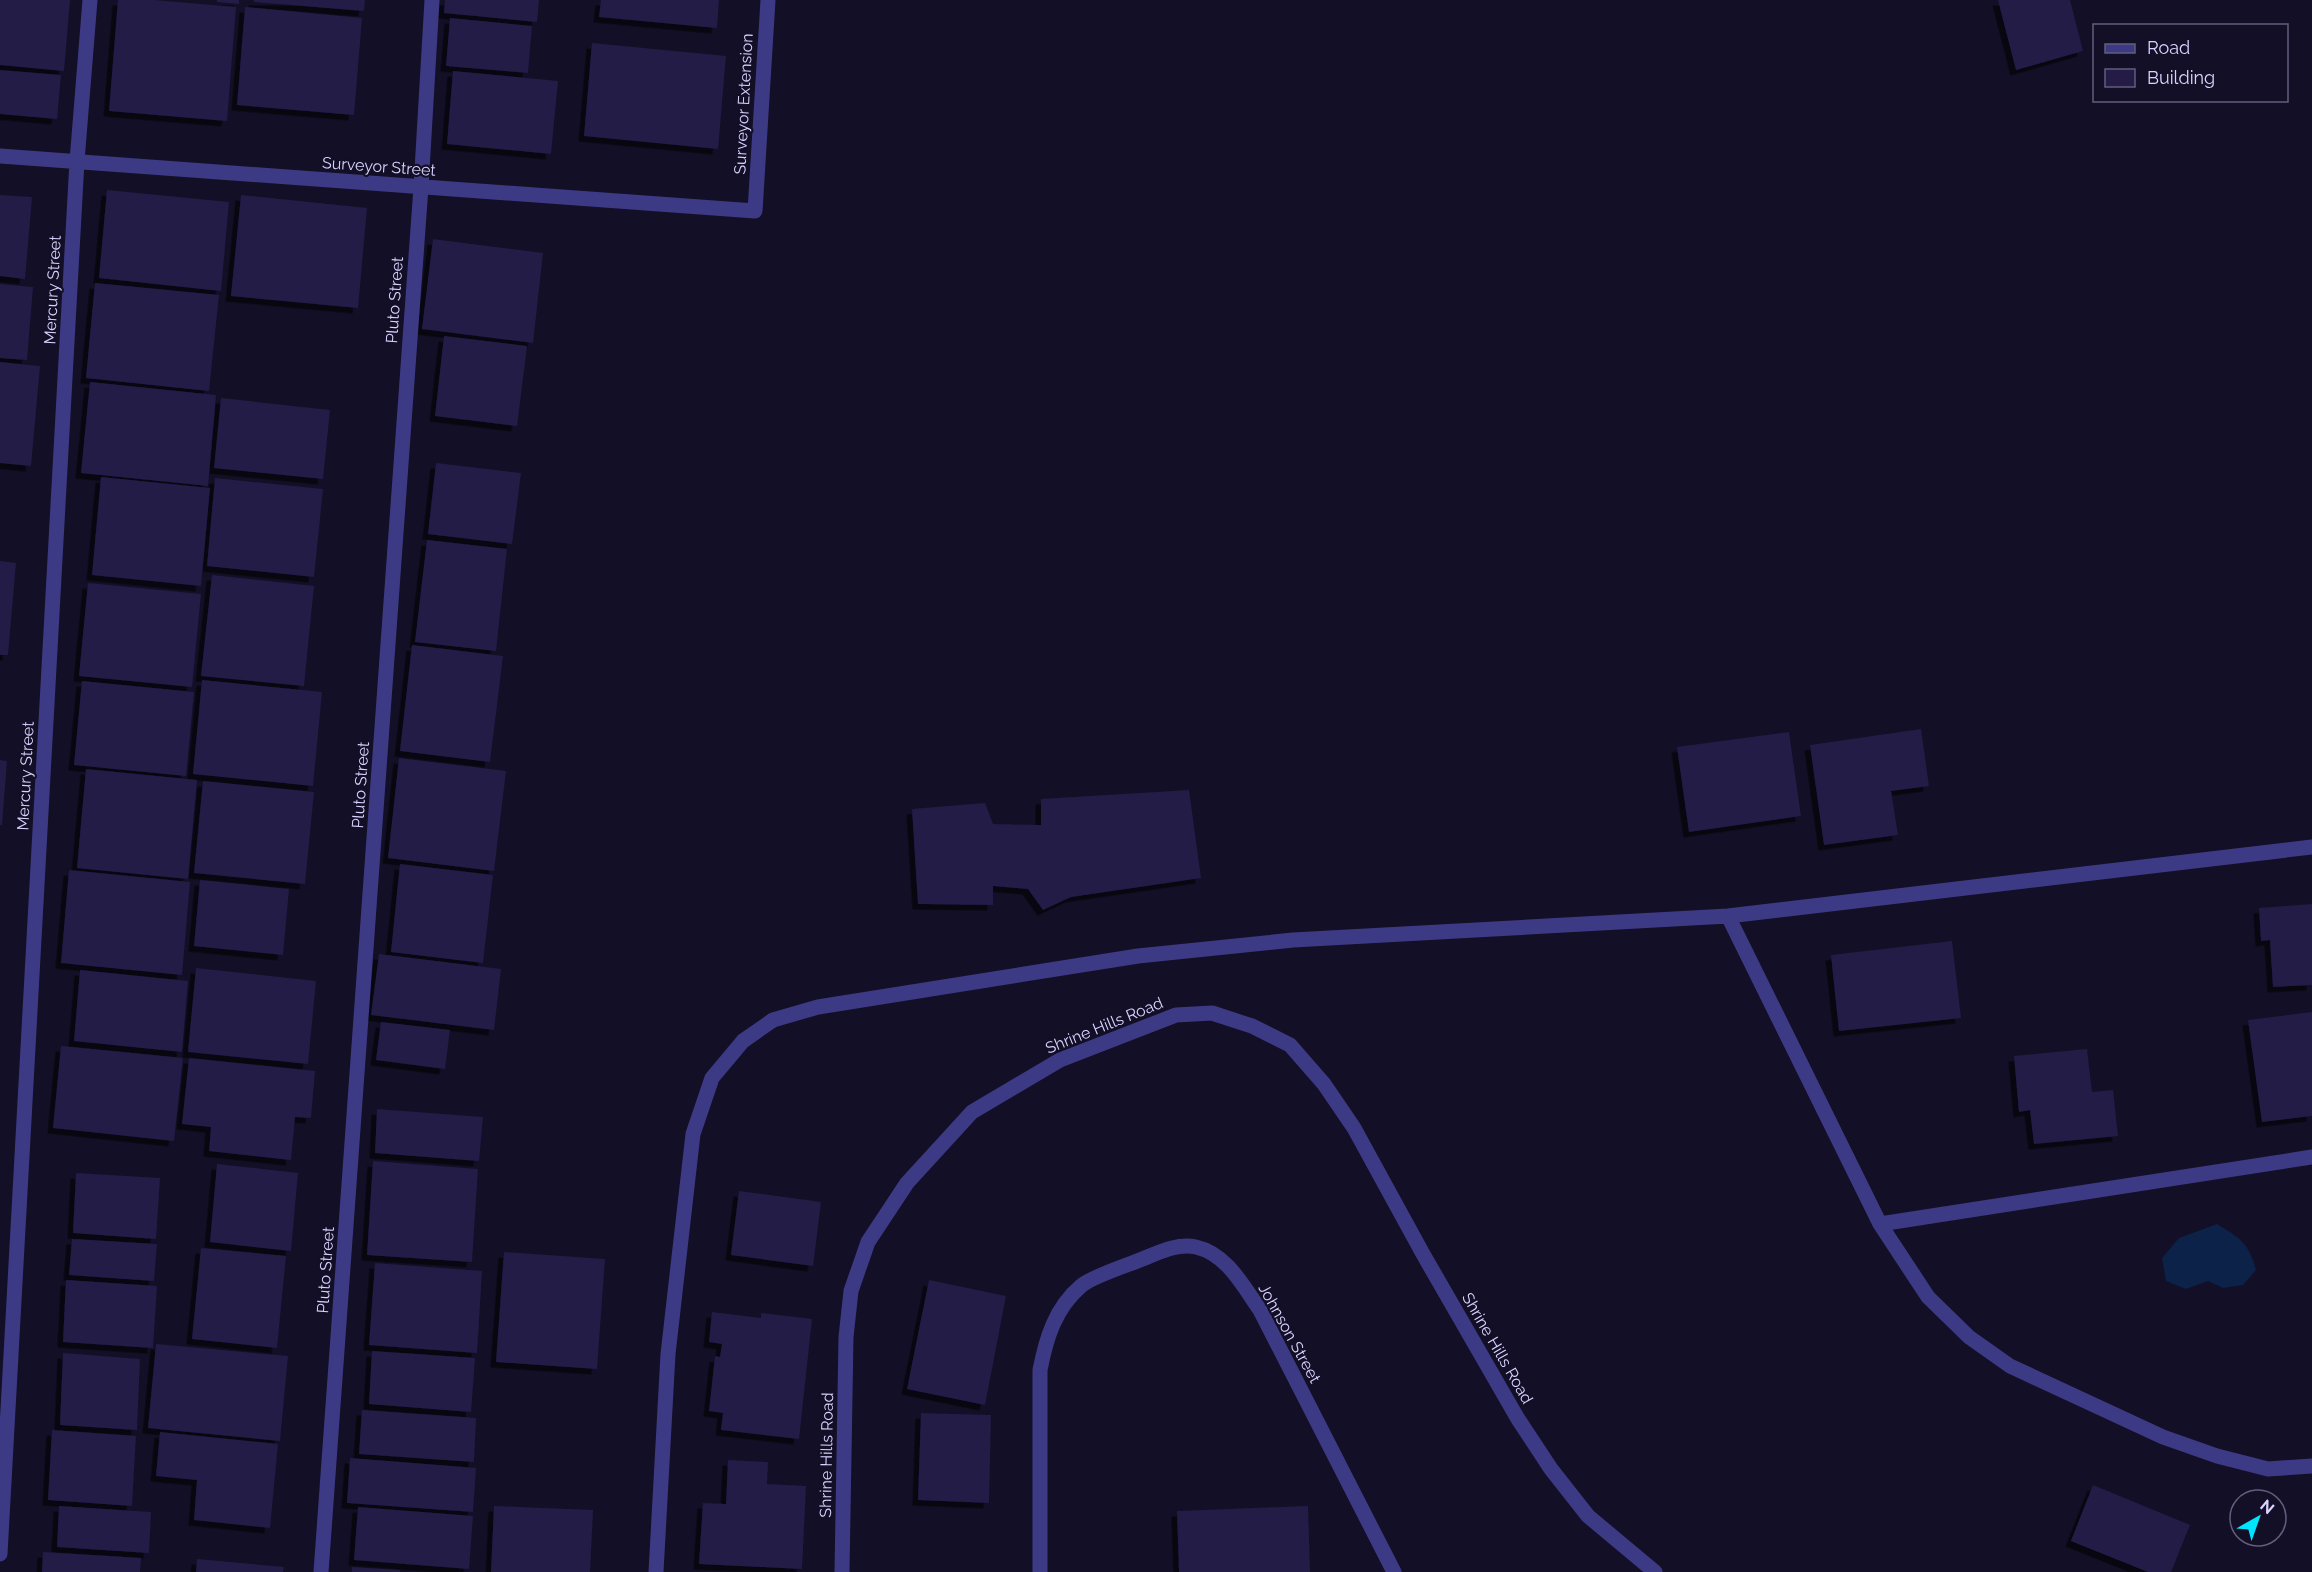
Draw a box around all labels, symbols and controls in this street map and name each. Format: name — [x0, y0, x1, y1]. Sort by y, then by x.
legend — [2093, 24, 2288, 102]
street label: Surveyor Extension — [730, 33, 757, 175]
text: Road — [2147, 37, 2190, 58]
text: Building — [2147, 67, 2215, 88]
street label: Surveyor Street — [322, 153, 437, 180]
street label: Mercury Street — [40, 234, 65, 345]
street label: Pluto Street — [382, 255, 407, 344]
street label: Mercury Street — [13, 720, 38, 831]
street label: Pluto Street — [348, 740, 373, 829]
street label: Shrine Hills Road — [1043, 993, 1166, 1058]
street label: Pluto Street — [313, 1225, 338, 1314]
street label: Johnson Street — [1254, 1280, 1325, 1387]
street label: Shrine Hills Road — [1458, 1289, 1537, 1407]
street label: Shrine Hills Road — [816, 1392, 837, 1518]
north arrow — [2228, 1488, 2288, 1548]
text: N — [2257, 1496, 2278, 1518]

